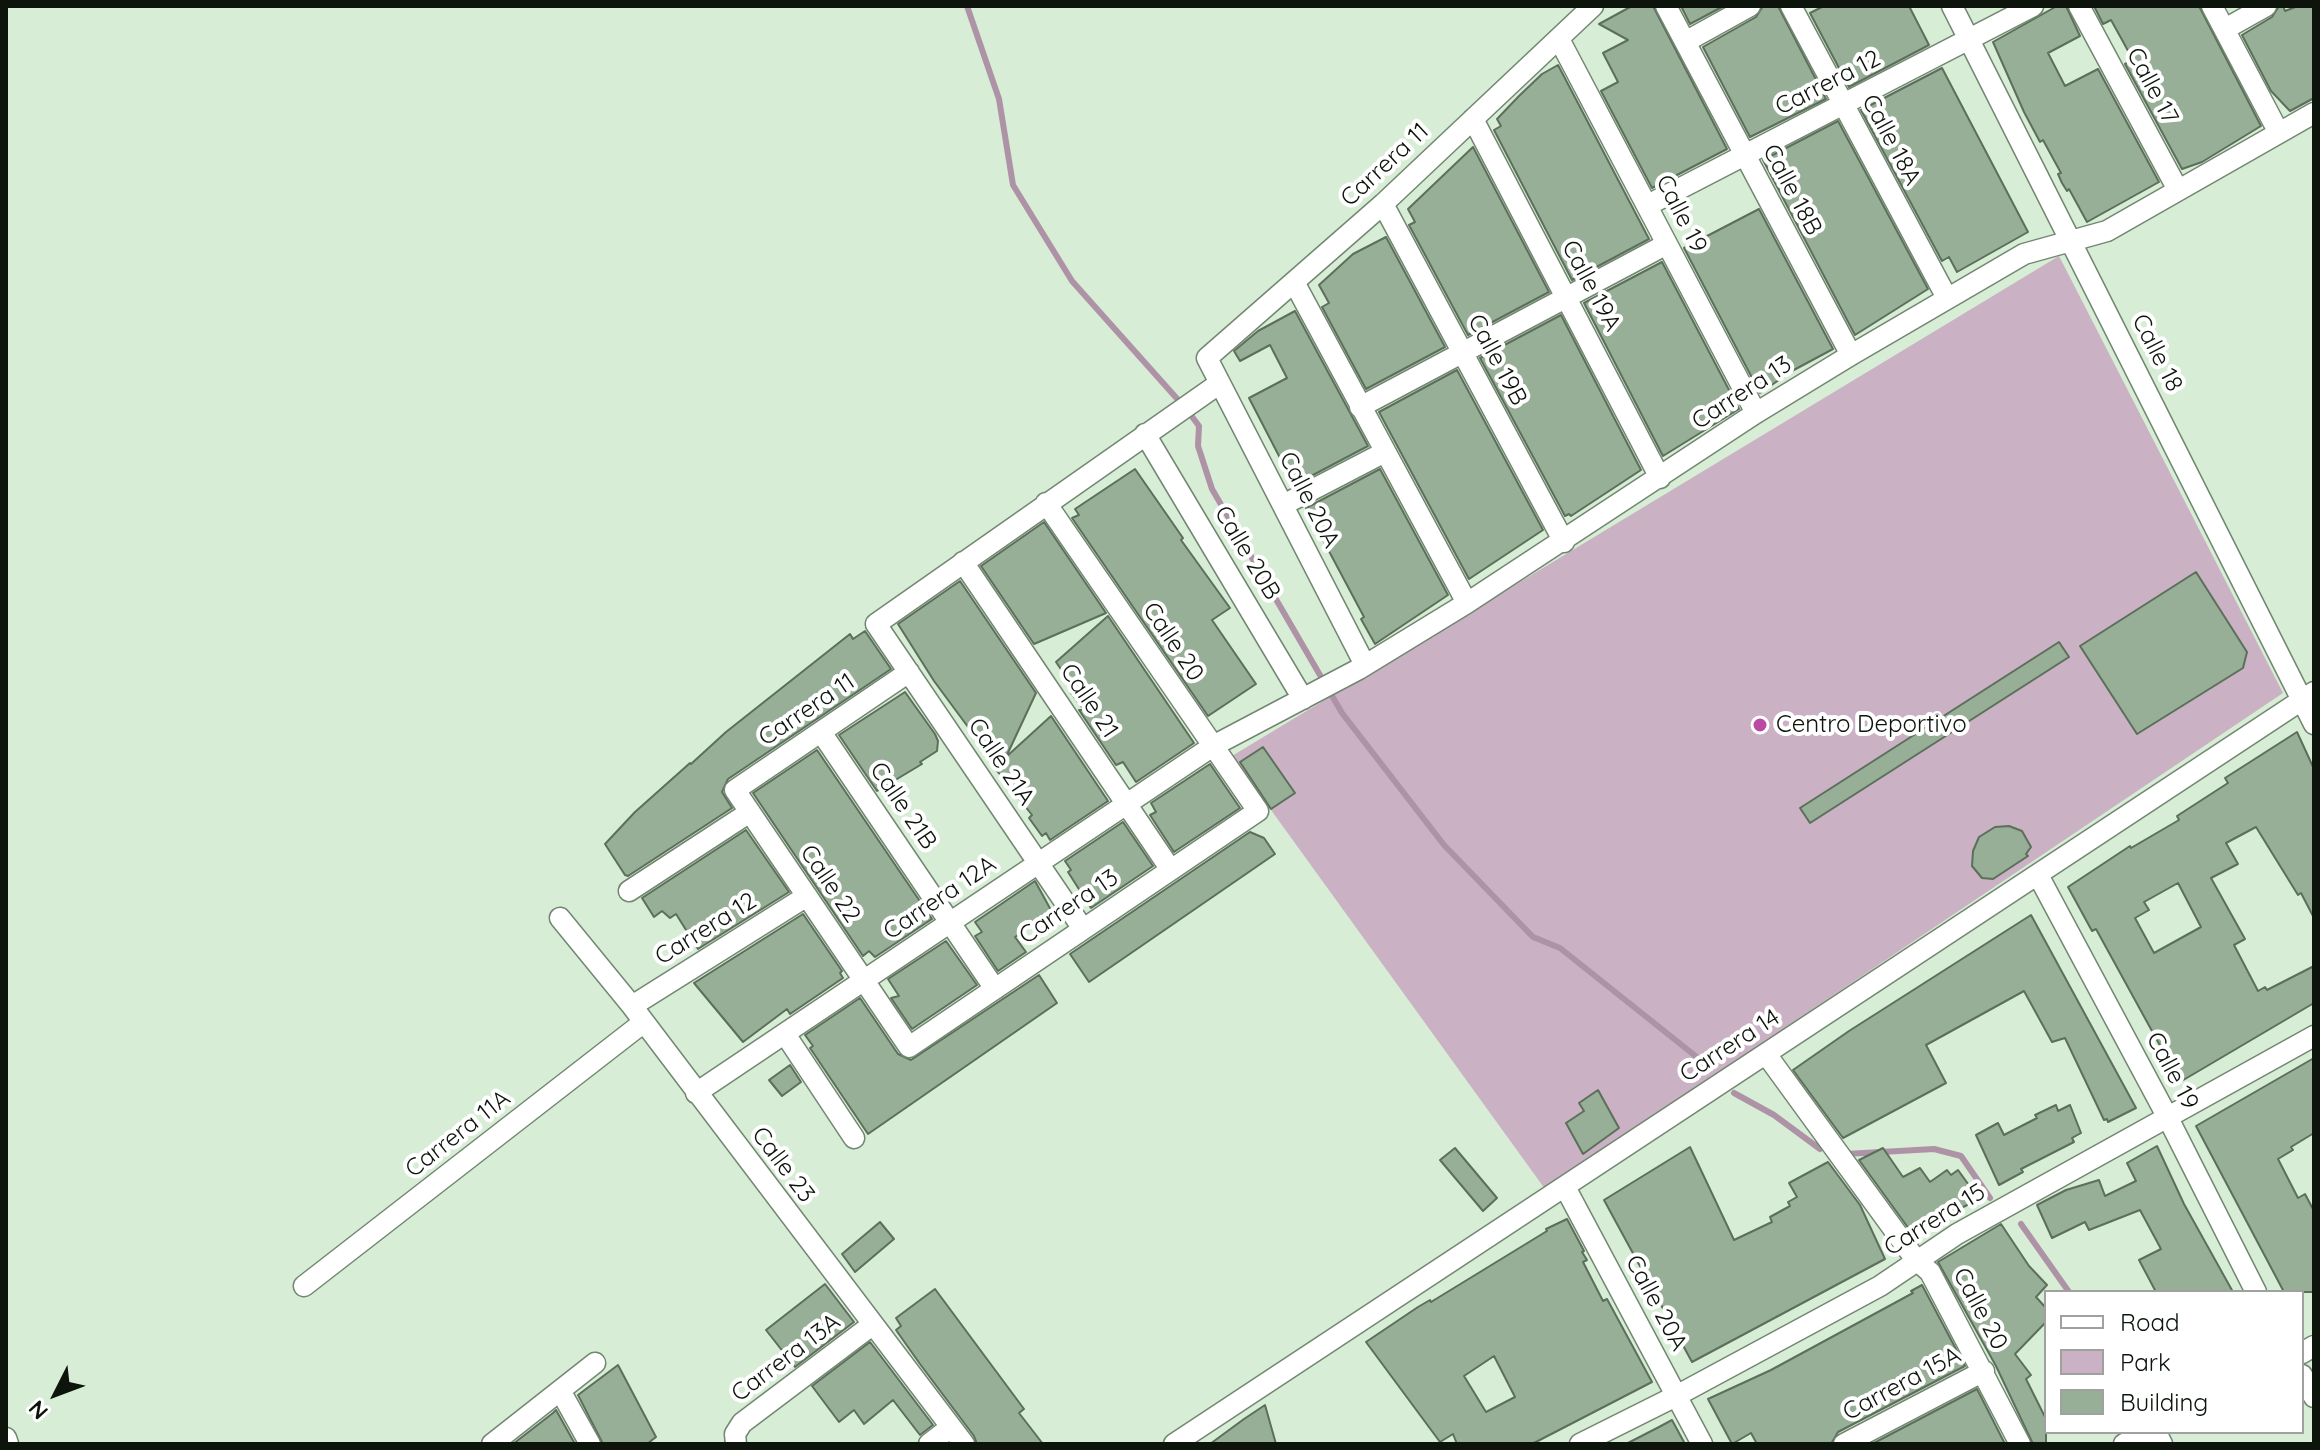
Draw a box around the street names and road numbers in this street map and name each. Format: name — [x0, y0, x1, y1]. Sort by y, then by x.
street label: Calle 17 — [2120, 43, 2184, 129]
street label: Carrera 12 — [1771, 44, 1885, 122]
street label: Calle 18A — [1855, 90, 1927, 190]
street label: Carrera 11 — [1335, 117, 1435, 213]
street label: Calle 18B — [1756, 140, 1828, 240]
street label: Calle 19 — [1649, 170, 1713, 258]
street label: Calle 19A — [1555, 236, 1627, 336]
street label: Calle 19B — [1461, 310, 1533, 410]
street label: Calle 18 — [2125, 310, 2189, 396]
street label: Carrera 13 — [1687, 350, 1797, 436]
street label: Calle 20A — [1273, 447, 1345, 553]
street label: Calle 20B — [1208, 501, 1286, 605]
street label: Calle 20 — [1136, 597, 1210, 687]
street label: Calle 21 — [1054, 658, 1124, 744]
street label: Carrera 11 — [754, 667, 860, 753]
street label: Calle 21A — [961, 713, 1041, 811]
street label: Calle 21B — [863, 757, 943, 855]
street label: Calle 22 — [794, 840, 866, 928]
street label: Carrera 12A — [878, 850, 1002, 946]
street label: Carrera 13 — [1014, 863, 1124, 951]
street label: Carrera 12 — [650, 887, 762, 971]
street label: Carrera 14 — [1675, 1003, 1785, 1089]
street label: Calle 19 — [2140, 1027, 2204, 1115]
street label: Carrera 11A — [400, 1084, 516, 1184]
street label: Calle 23 — [745, 1122, 821, 1208]
street label: Carrera 15 — [1879, 1178, 1991, 1262]
street label: Calle 20A — [1619, 1250, 1693, 1356]
street label: Calle 20 — [1946, 1263, 2014, 1355]
street label: Carrera 13A — [726, 1308, 846, 1408]
street label: Carrera 15A — [1838, 1341, 1966, 1427]

